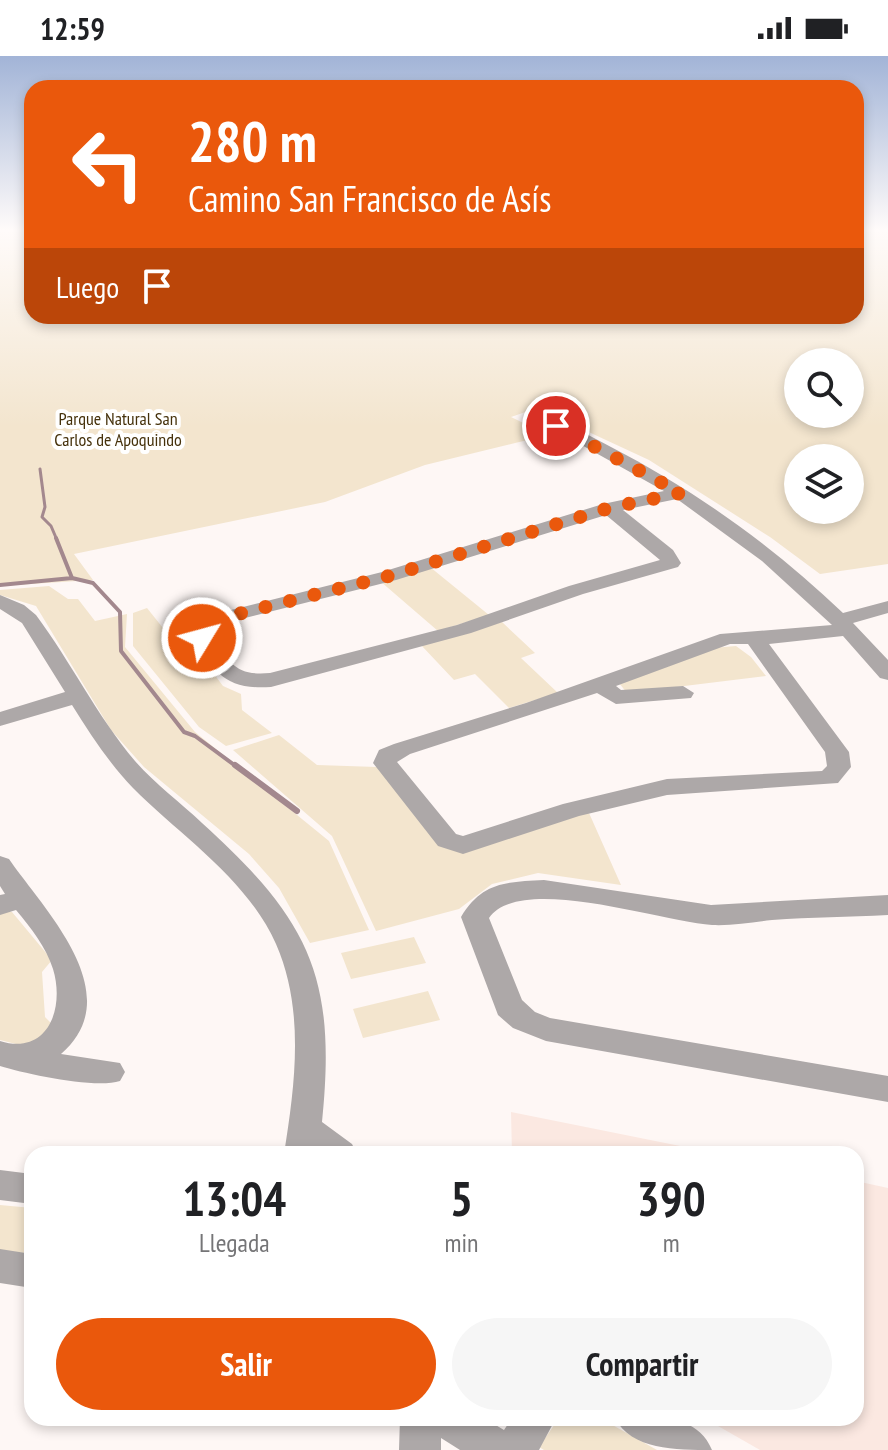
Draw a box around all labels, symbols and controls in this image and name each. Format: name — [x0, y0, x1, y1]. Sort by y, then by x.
text: 12:59 — [40, 9, 105, 48]
text: 280 m — [188, 105, 317, 177]
icon: left — [56, 112, 160, 216]
text: Camino San Francisco de Asís — [188, 175, 551, 222]
icon: arrive — [135, 264, 179, 308]
text: Luego — [56, 267, 119, 306]
map controls — [784, 348, 864, 524]
button: search — [784, 348, 864, 428]
pin — [522, 392, 590, 460]
icon: arrive — [534, 404, 578, 448]
park label: Parque Natural San Carlos de Apoquindo — [54, 407, 182, 451]
button: layers — [784, 444, 864, 524]
position arrow — [160, 596, 244, 680]
text: 13:04 — [182, 1167, 286, 1229]
text: 5 — [450, 1167, 473, 1229]
text: 390 — [637, 1167, 706, 1229]
text: Llegada — [199, 1226, 270, 1259]
text: min — [444, 1226, 478, 1259]
text: m — [663, 1226, 680, 1259]
button: Salir — [56, 1318, 436, 1410]
button: Compartir — [452, 1318, 832, 1410]

